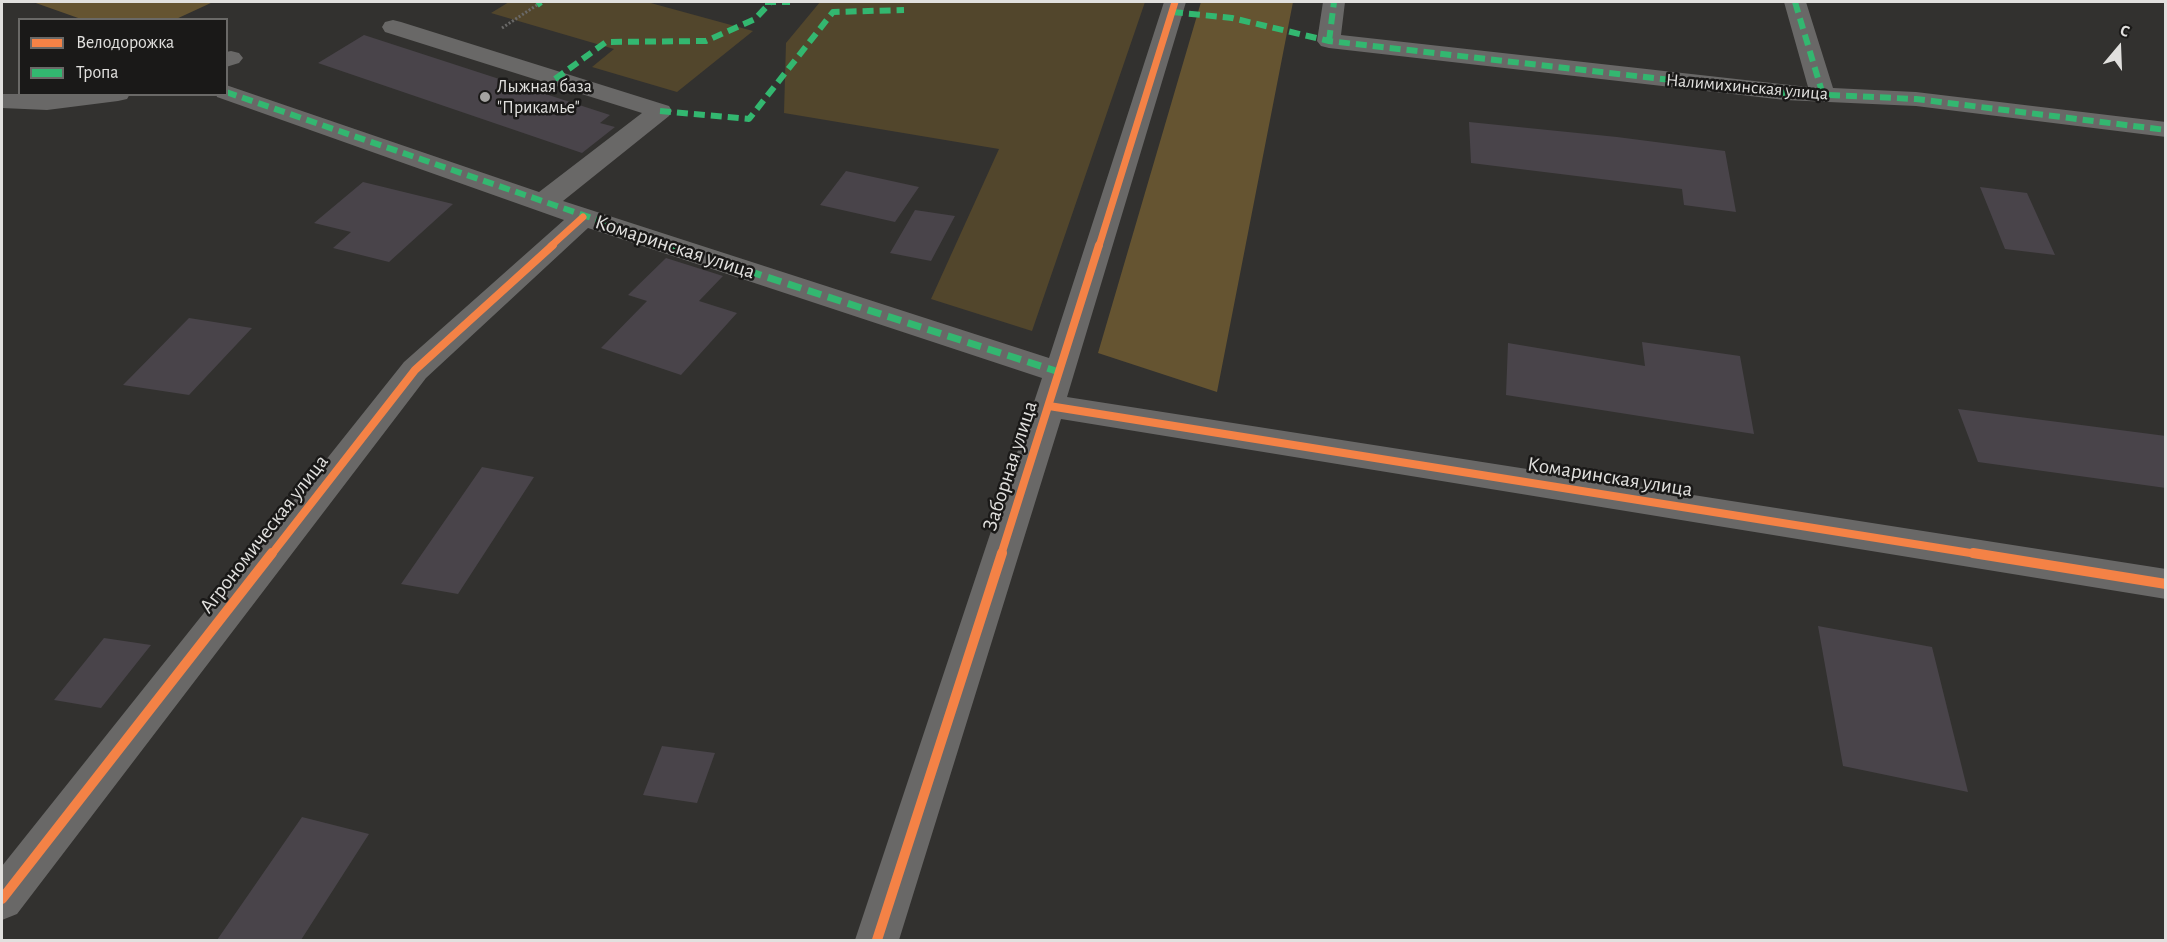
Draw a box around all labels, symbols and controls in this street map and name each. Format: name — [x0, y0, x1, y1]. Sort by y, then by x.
legend — [18, 18, 228, 96]
north arrow — [2089, 18, 2149, 78]
text: С — [2118, 22, 2132, 40]
text: Велодорожка — [76, 34, 174, 52]
text: Тропа — [76, 64, 119, 82]
street label: Налимихинская улица — [1665, 69, 1829, 105]
place label: Лыжная база "Прикамье" — [497, 76, 592, 118]
marker: Лыжная база "Прикамье" — [478, 90, 492, 104]
street label: Комаринская улица — [592, 209, 758, 285]
street label: Заборная улица — [977, 398, 1043, 534]
street label: Агрономическая улица — [194, 450, 334, 618]
street label: Комаринская улица — [1526, 451, 1694, 503]

